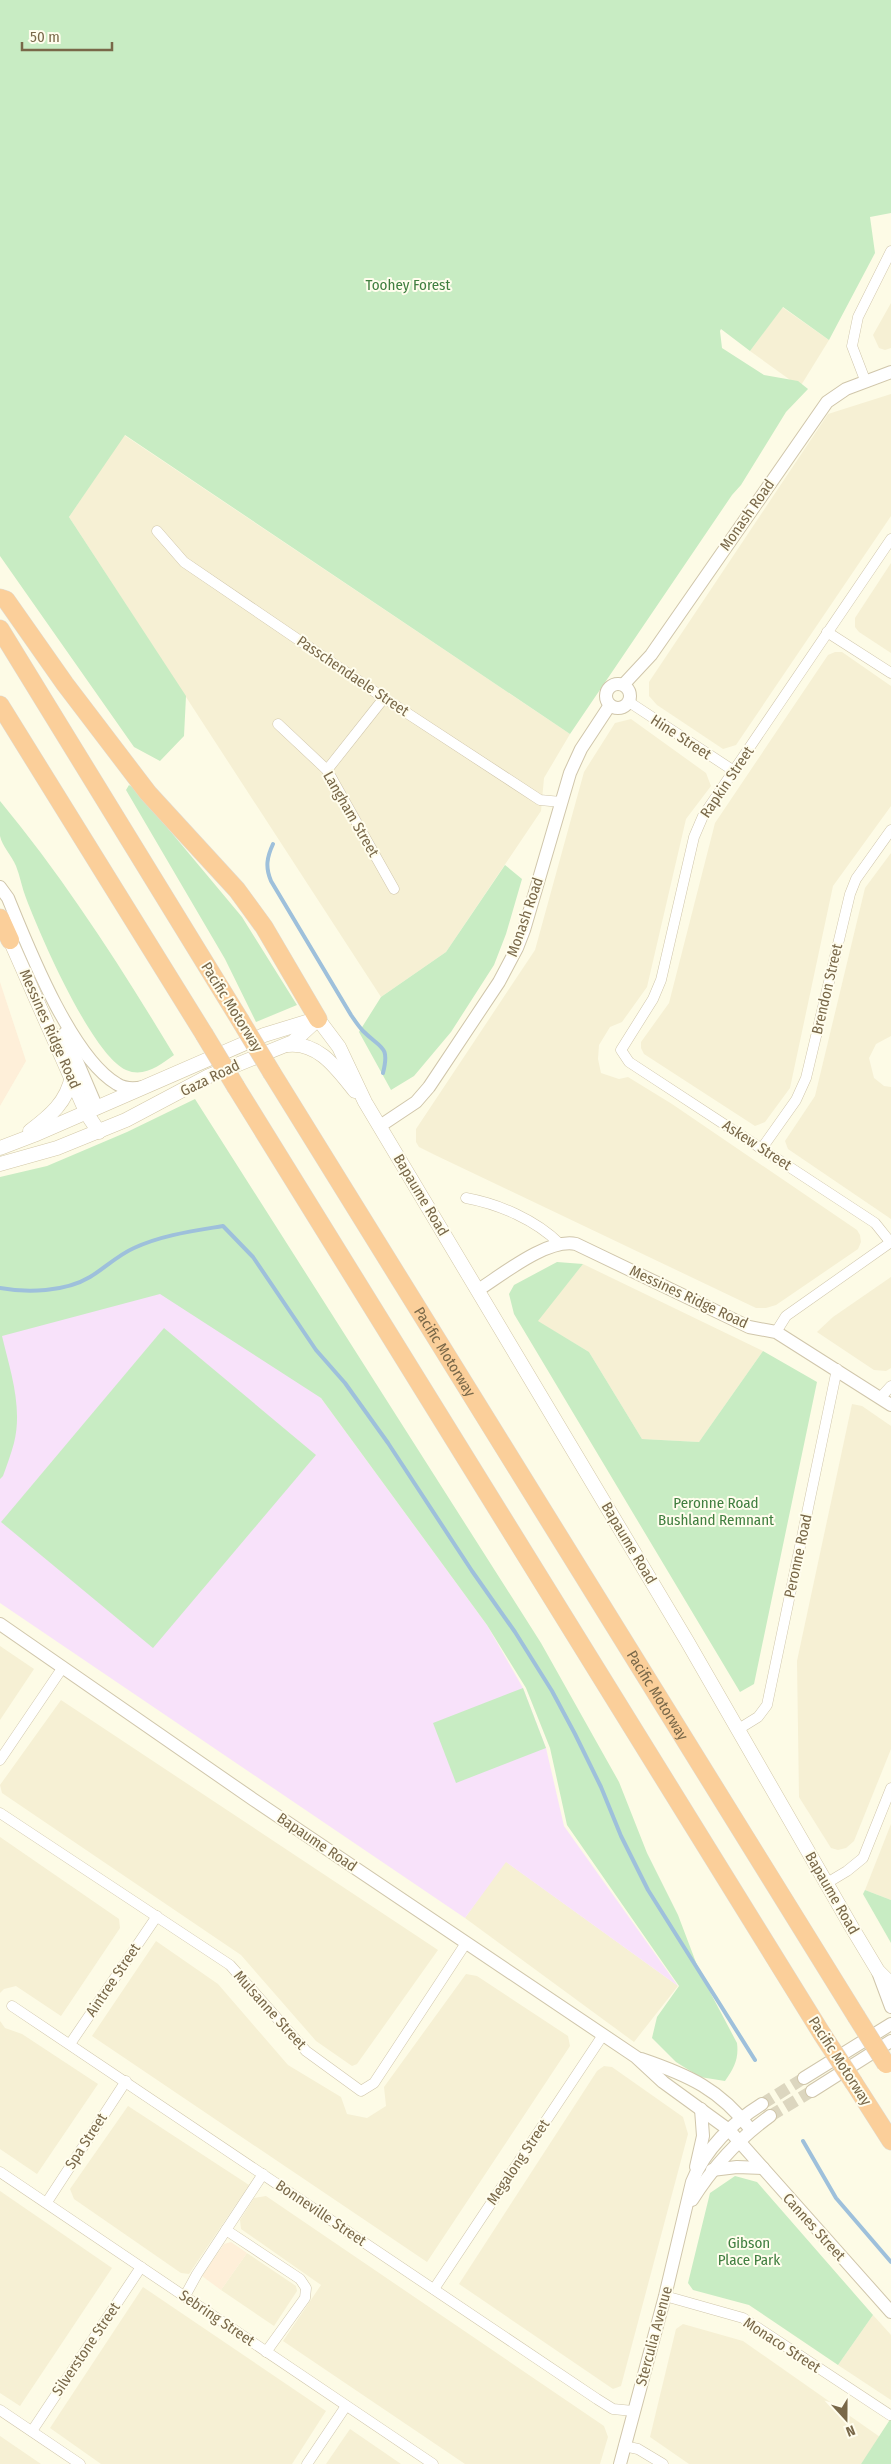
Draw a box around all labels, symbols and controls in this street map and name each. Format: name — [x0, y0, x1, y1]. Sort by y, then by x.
scale bar — [22, 20, 112, 52]
text: 50 m — [30, 28, 60, 46]
park label: Toohey Forest — [366, 276, 451, 294]
street label: Monash Road — [716, 476, 778, 554]
street label: Passchendaele Street — [294, 632, 412, 720]
street label: Hine Street — [647, 711, 715, 763]
street label: Rapkin Street — [696, 743, 758, 821]
street label: Langham Street — [319, 768, 383, 860]
street label: Monash Road — [503, 875, 547, 959]
street label: Brendon Street — [808, 942, 846, 1036]
street label: Pacific Motorway — [197, 959, 267, 1055]
street label: Messines Ridge Road — [16, 967, 84, 1091]
street label: Gaza Road — [177, 1056, 243, 1100]
street label: Askew Street — [719, 1116, 795, 1174]
street label: Bapaume Road — [390, 1151, 452, 1239]
street label: Messines Ridge Road — [627, 1262, 751, 1332]
street label: Pacific Motorway — [410, 1304, 479, 1400]
park label: Peronne Road Bushland Remnant — [658, 1494, 774, 1529]
street label: Bapaume Road — [598, 1499, 660, 1587]
street label: Peronne Road — [780, 1512, 816, 1600]
street label: Pacific Motorway — [623, 1647, 692, 1744]
street label: Bapaume Road — [274, 1809, 360, 1875]
street label: Bapaume Road — [801, 1849, 863, 1937]
street label: Aintree Street — [82, 1940, 144, 2020]
street label: Mulsanne Street — [230, 1967, 310, 2053]
street label: Pacific Motorway — [805, 2013, 876, 2109]
street label: Spa Street — [61, 2110, 111, 2172]
street label: Megalong Street — [483, 2116, 553, 2208]
street label: Bonneville Street — [272, 2176, 370, 2250]
street label: Cannes Street — [779, 2189, 849, 2265]
park label: Gibson Place Park — [718, 2234, 780, 2269]
street label: Sterculia Avenue — [632, 2284, 676, 2388]
street label: Sebring Street — [176, 2286, 258, 2350]
street label: Silverstone Street — [48, 2299, 124, 2399]
street label: Monaco Street — [740, 2313, 824, 2377]
north arrow — [821, 2394, 871, 2444]
text: N — [844, 2421, 857, 2440]

